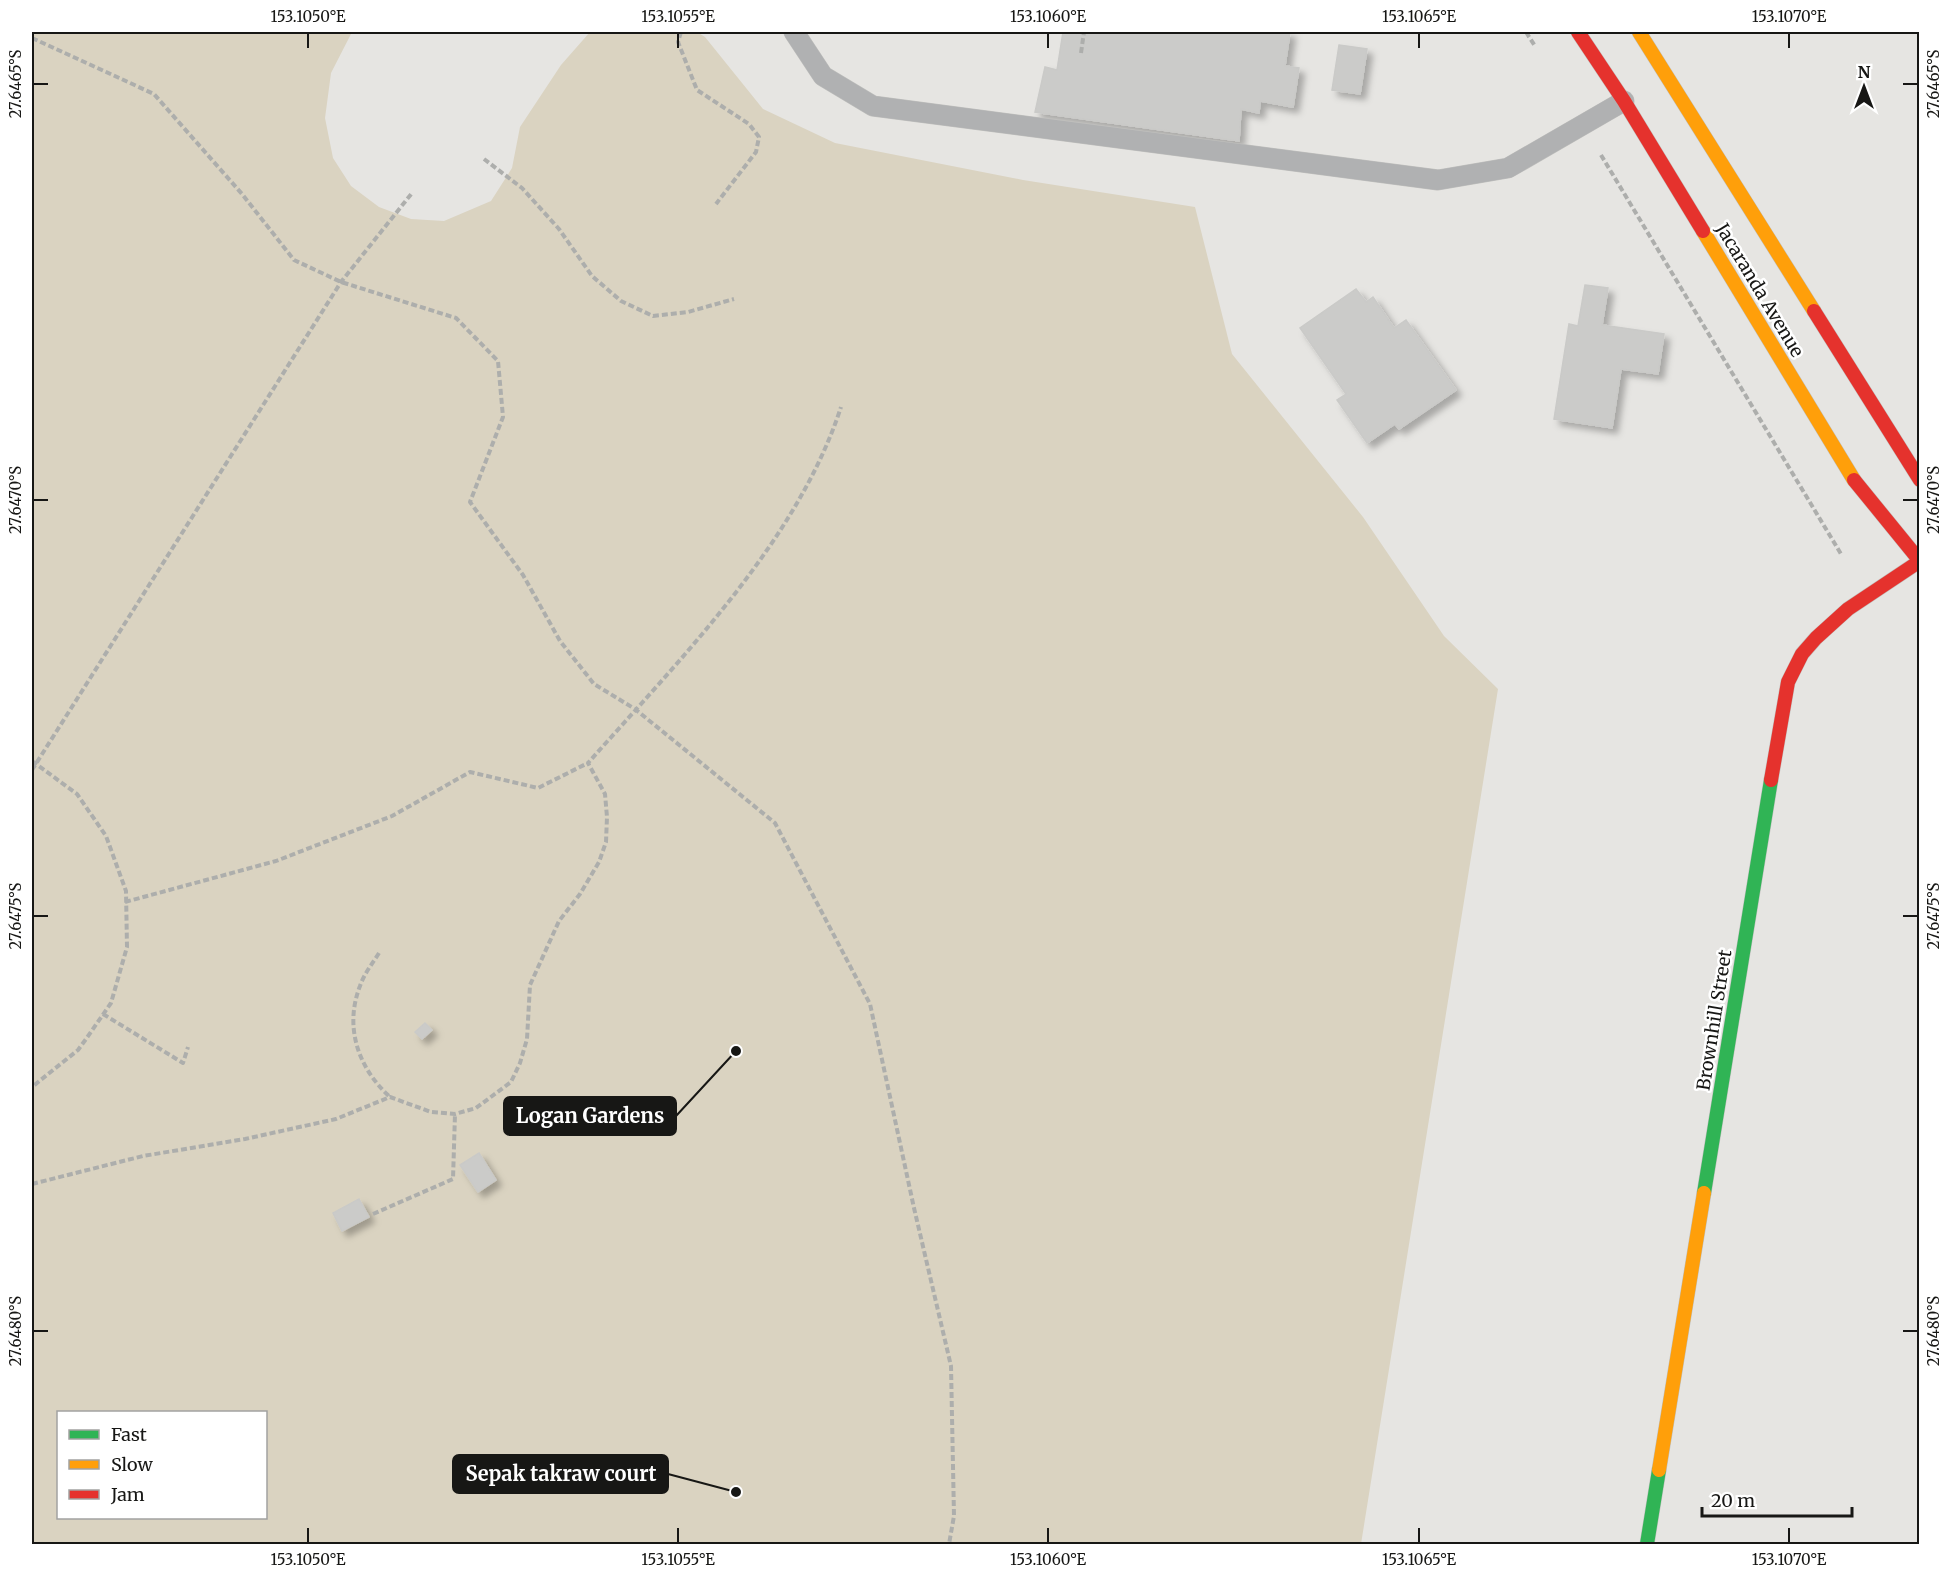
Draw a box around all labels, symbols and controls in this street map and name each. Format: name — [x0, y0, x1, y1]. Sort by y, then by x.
text: 153.1050°E — [270, 7, 346, 26]
text: 153.1055°E — [641, 7, 715, 26]
text: 153.1060°E — [1010, 7, 1086, 26]
text: 153.1065°E — [1382, 7, 1457, 26]
text: 153.1070°E — [1752, 7, 1827, 26]
text: 27.6465°S — [6, 50, 25, 118]
text: 27.6465°S — [1924, 50, 1943, 118]
north arrow — [1834, 57, 1894, 117]
text: N — [1858, 62, 1871, 82]
street label: Jacaranda Avenue — [1710, 218, 1809, 361]
text: 27.6470°S — [6, 466, 25, 534]
text: 27.6470°S — [1924, 466, 1943, 534]
text: 27.6475°S — [6, 882, 25, 949]
text: 27.6475°S — [1924, 882, 1943, 949]
street label: Brownhill Street — [1692, 948, 1736, 1092]
callout: Logan Gardens — [504, 1097, 676, 1135]
text: Logan Gardens — [516, 1103, 664, 1128]
text: 27.6480°S — [6, 1296, 25, 1366]
text: 27.6480°S — [1924, 1296, 1943, 1366]
legend — [57, 1411, 267, 1519]
text: Fast — [111, 1423, 147, 1446]
text: Slow — [111, 1453, 154, 1476]
callout: Sepak takraw court — [453, 1455, 668, 1493]
text: Sepak takraw court — [465, 1461, 657, 1486]
scale bar — [1702, 1480, 1852, 1518]
text: Jam — [110, 1483, 145, 1506]
text: 20 m — [1711, 1489, 1755, 1512]
text: 153.1050°E — [270, 1550, 346, 1569]
text: 153.1055°E — [641, 1550, 715, 1569]
text: 153.1060°E — [1010, 1550, 1086, 1569]
text: 153.1065°E — [1382, 1550, 1457, 1569]
text: 153.1070°E — [1752, 1550, 1827, 1569]

